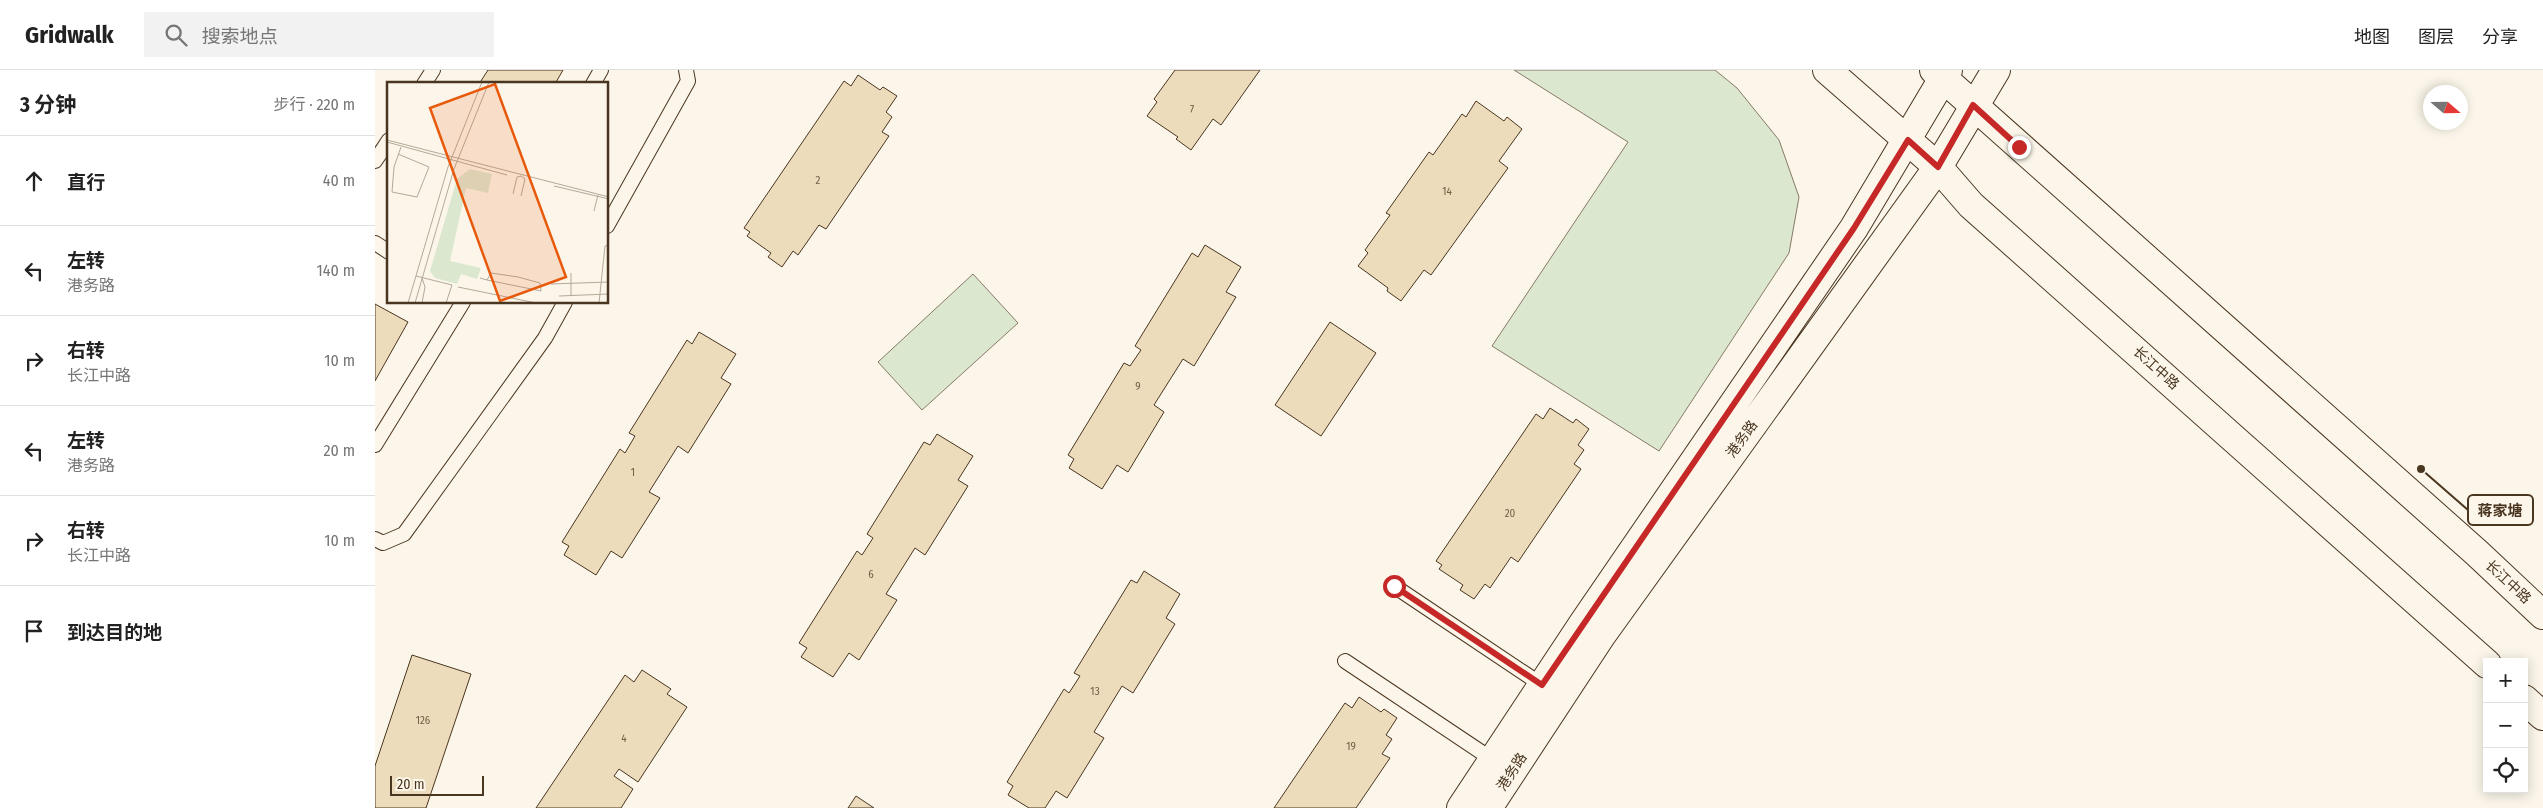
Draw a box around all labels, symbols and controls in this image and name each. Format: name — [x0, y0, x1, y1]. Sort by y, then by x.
search box — [144, 12, 494, 57]
text: Gridwalk — [25, 21, 114, 49]
icon: search — [162, 21, 190, 49]
text: 搜索地点 — [202, 25, 278, 48]
text: 地图 — [2354, 26, 2390, 48]
text: 图层 — [2418, 26, 2454, 48]
text: 分享 — [2482, 26, 2518, 48]
inset map — [387, 82, 609, 304]
north arrow — [2423, 85, 2468, 130]
text: 3 分钟 — [20, 92, 76, 118]
text: 步行 · 220 m — [274, 95, 355, 114]
house number: 7 — [1190, 103, 1195, 116]
route end — [2008, 136, 2031, 159]
icon: ahead — [20, 167, 48, 195]
text: 直行 — [67, 171, 105, 194]
text: 40 m — [323, 171, 355, 190]
house number: 2 — [816, 174, 821, 187]
house number: 14 — [1442, 185, 1452, 198]
text: 左转 — [67, 249, 105, 272]
icon: left — [20, 257, 48, 285]
text: 140 m — [317, 261, 355, 280]
text: 港务路 — [67, 276, 115, 295]
text: 右转 — [67, 339, 105, 362]
street label: 长江中路 — [2130, 343, 2182, 393]
icon: right — [20, 347, 48, 375]
text: 10 m — [324, 351, 355, 370]
text: 长江中路 — [67, 366, 131, 385]
house number: 9 — [1135, 380, 1141, 393]
street label: 港务路 — [1723, 417, 1761, 461]
text: 左转 — [67, 429, 105, 452]
icon: left — [20, 437, 48, 465]
text: 20 m — [324, 441, 355, 460]
text: 港务路 — [67, 456, 115, 475]
house number: 1 — [631, 466, 635, 479]
callout: 蒋家塘 — [2468, 495, 2533, 525]
text: 蒋家塘 — [2477, 502, 2523, 520]
house number: 20 — [1505, 507, 1516, 520]
text: 右转 — [67, 519, 105, 542]
icon: right — [20, 527, 48, 555]
text: 10 m — [324, 531, 355, 550]
text: 长江中路 — [67, 546, 131, 565]
street label: 长江中路 — [2482, 557, 2534, 607]
house number: 6 — [868, 568, 874, 581]
route start — [1383, 575, 1406, 598]
icon: arrive — [20, 617, 48, 645]
text: 到达目的地 — [67, 621, 162, 644]
map controls — [2483, 658, 2528, 793]
button: + — [2483, 658, 2528, 703]
house number: 13 — [1090, 685, 1100, 698]
button: − — [2483, 703, 2528, 748]
house number: 126 — [416, 714, 431, 727]
house number: 4 — [621, 732, 627, 745]
house number: 19 — [1346, 740, 1356, 753]
button: locate — [2483, 748, 2528, 793]
street label: 港务路 — [1493, 750, 1531, 794]
scale bar — [390, 773, 484, 796]
text: 20 m — [397, 776, 425, 793]

